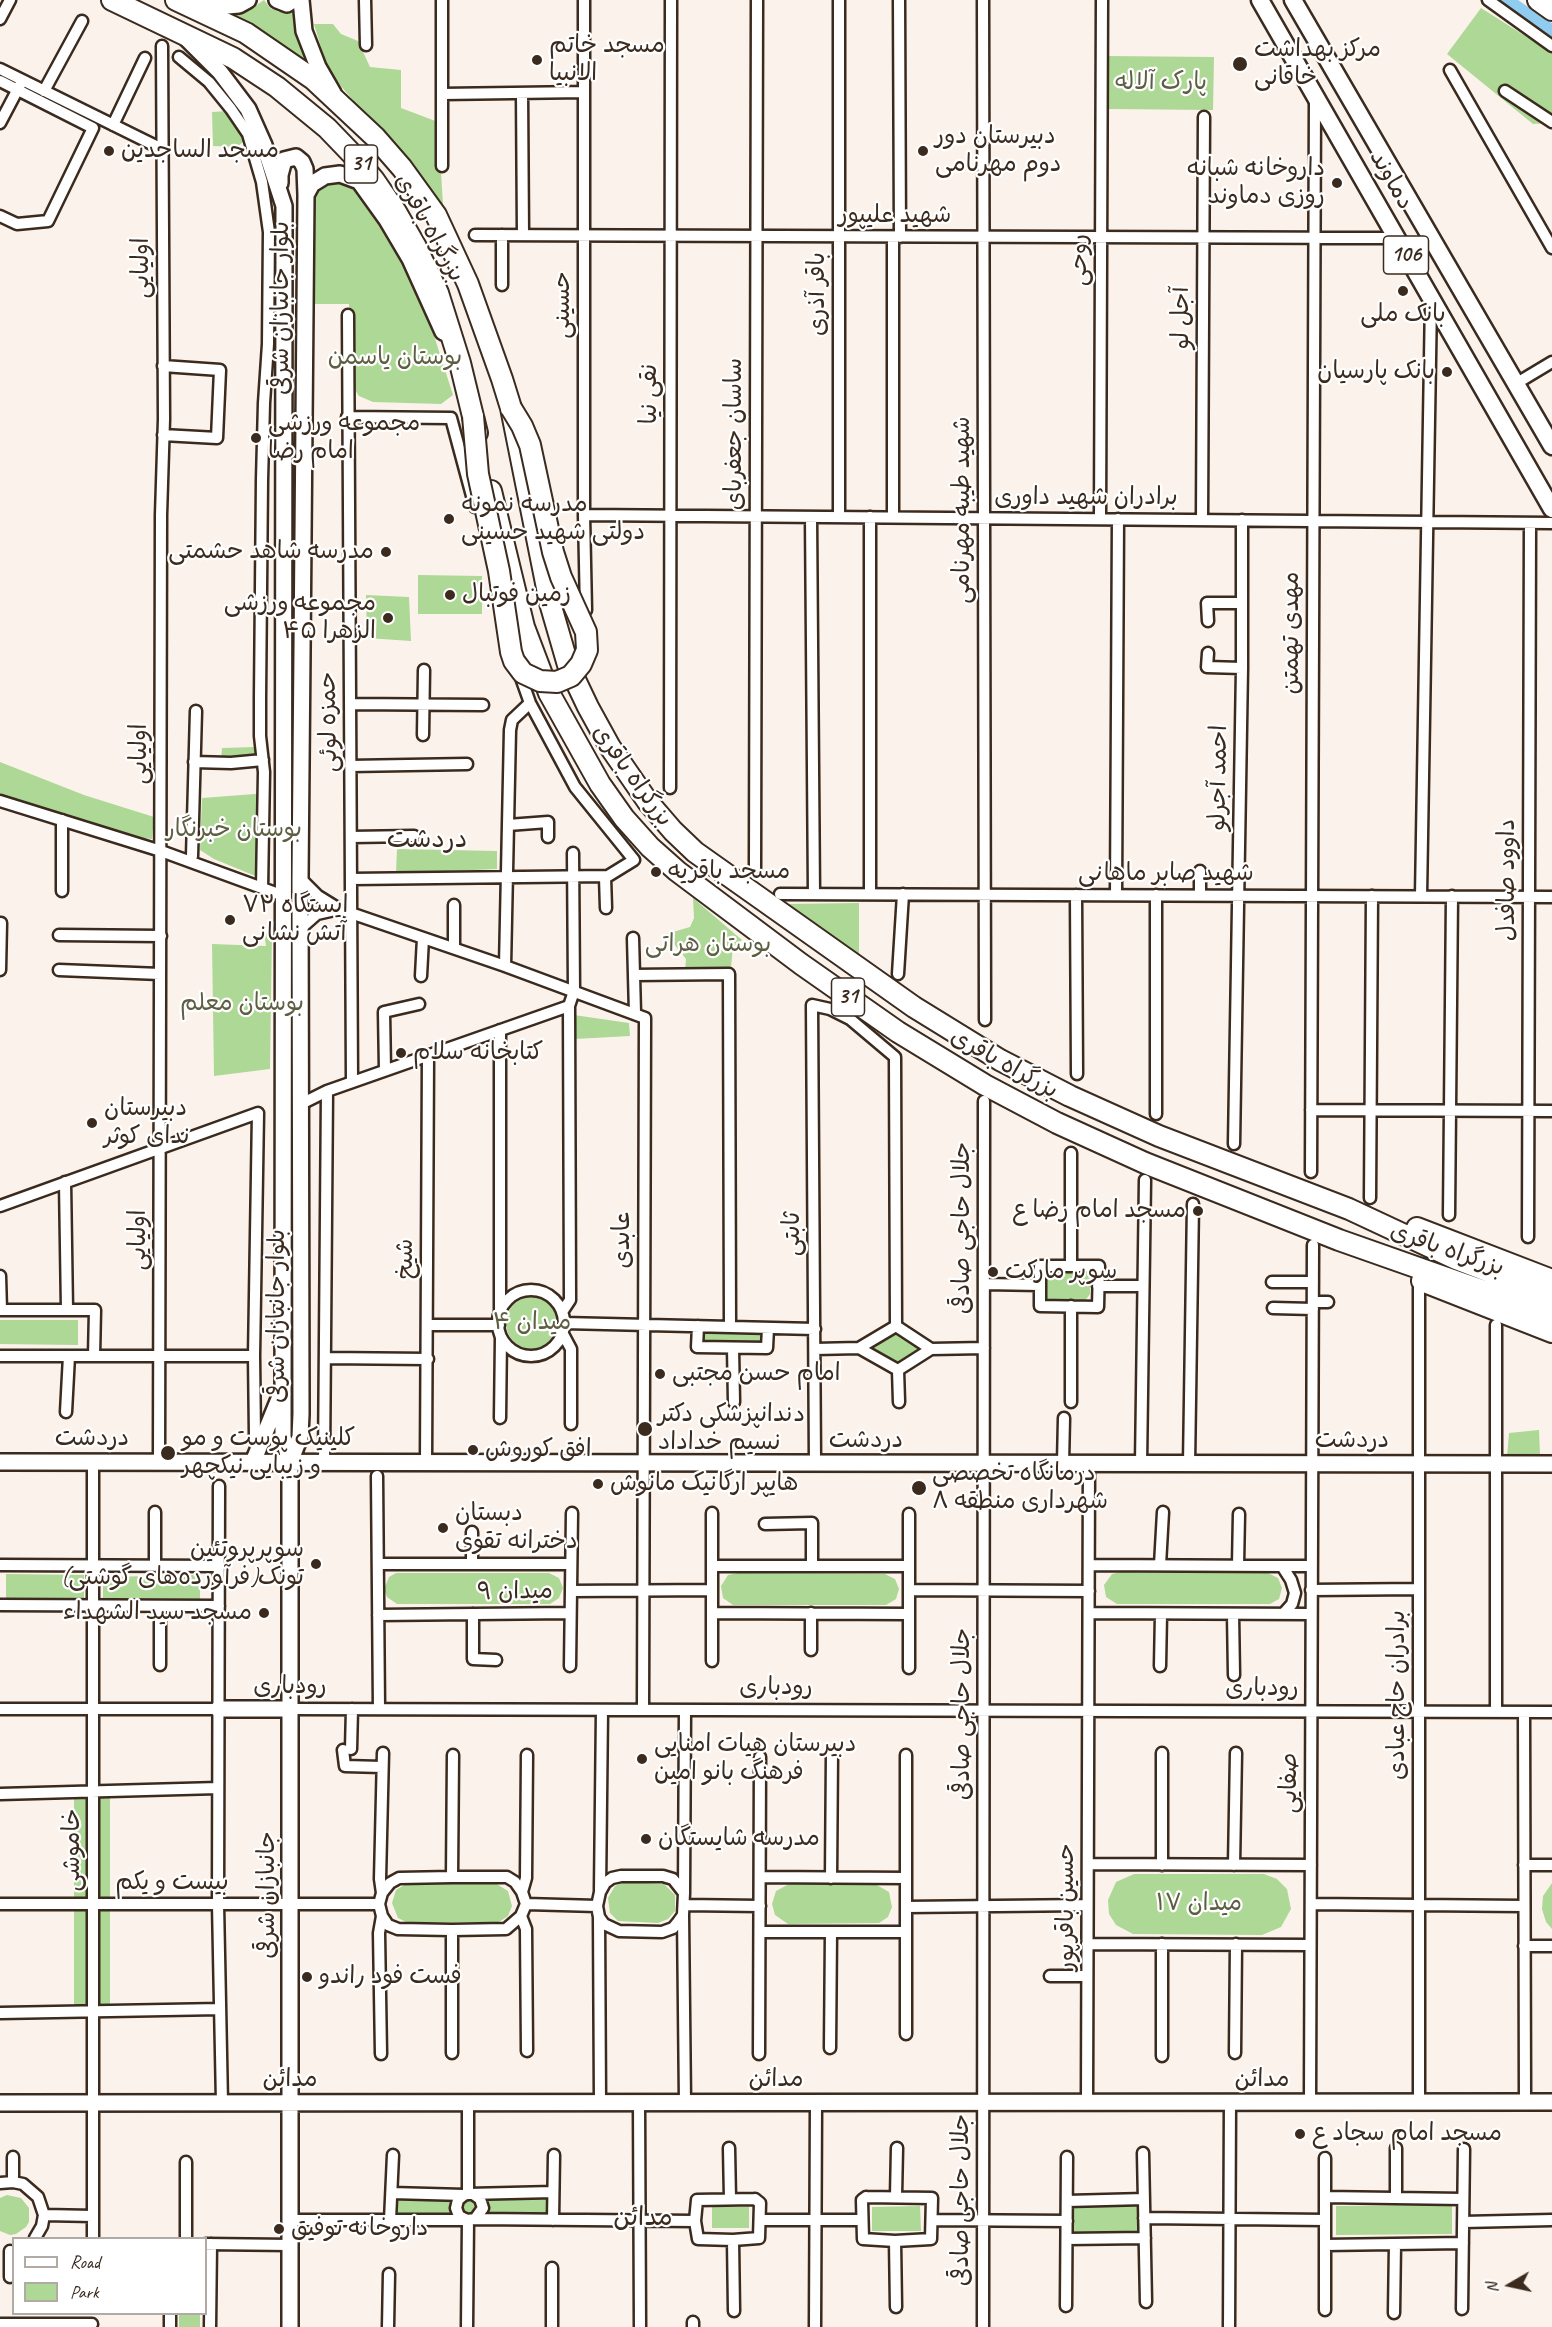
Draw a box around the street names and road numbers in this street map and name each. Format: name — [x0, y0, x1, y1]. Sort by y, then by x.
road number: 31 — [344, 145, 378, 183]
street label: دماوند — [1363, 145, 1419, 215]
street label: بزرگراه باقری — [388, 169, 470, 287]
street label: شهید علیپور — [839, 202, 951, 230]
street label: بلوار جانبازان شرقی — [268, 221, 296, 395]
street label: روحی — [1066, 234, 1094, 286]
road number: 106 — [1384, 236, 1428, 274]
street label: اولیایی — [128, 237, 156, 299]
street label: باقر آذری — [804, 252, 832, 336]
street label: حسینی — [549, 271, 577, 339]
street label: آجل لو — [1168, 287, 1196, 349]
street label: ساسان جعفربای — [721, 358, 749, 510]
street label: نقی نیا — [636, 364, 664, 424]
street label: شهید طیبه مهرنامی — [949, 416, 977, 604]
street label: برادران شهید داوری — [994, 484, 1178, 512]
street label: مهدی تهمتن — [1278, 572, 1306, 694]
street label: حمزه لوئی — [314, 671, 344, 773]
street label: بزرگراه باقری — [585, 719, 679, 833]
street label: اولیایی — [126, 723, 154, 785]
street label: احمد آجرلو — [1204, 725, 1234, 831]
street label: داوود صافدل — [1494, 819, 1522, 941]
street label: شهید صابر ماهانی — [1078, 860, 1254, 888]
road number: 31 — [832, 978, 864, 1016]
street label: بزرگراه باقری — [945, 1023, 1063, 1105]
street label: جلال حاجی صادقی — [949, 1142, 977, 1314]
street label: اولیایی — [125, 1209, 153, 1271]
street label: عابدی — [609, 1211, 637, 1269]
street label: ثابتی — [779, 1212, 807, 1256]
street label: بزرگراه باقری — [1386, 1217, 1508, 1283]
street label: بلوار جانبازان شرقی — [264, 1229, 292, 1403]
street label: شیخ — [392, 1239, 420, 1279]
street label: دردشت — [55, 1425, 129, 1453]
street label: دردشت — [829, 1427, 903, 1455]
street label: دردشت — [1315, 1427, 1389, 1455]
street label: میدان ۹ — [477, 1577, 553, 1607]
street label: برادران حاج عبادی — [1384, 1610, 1412, 1780]
street label: جلال حاجی صادقی — [949, 1628, 977, 1800]
street label: رودباری — [253, 1673, 327, 1701]
street label: رودباری — [739, 1674, 813, 1702]
street label: رودباری — [1225, 1675, 1299, 1703]
street label: صفایی — [1276, 1752, 1304, 1814]
street label: خاموشی — [59, 1808, 87, 1892]
street label: جانبازان شرقی — [254, 1831, 282, 1959]
street label: حسین باقرپور — [1053, 1843, 1081, 1971]
street label: بیست و یکم — [115, 1869, 229, 1897]
street label: مدائن — [263, 2066, 317, 2094]
street label: مدائن — [749, 2066, 803, 2094]
street label: مدائن — [1235, 2066, 1289, 2094]
street label: جلال حاجی صادقی — [948, 2114, 976, 2286]

